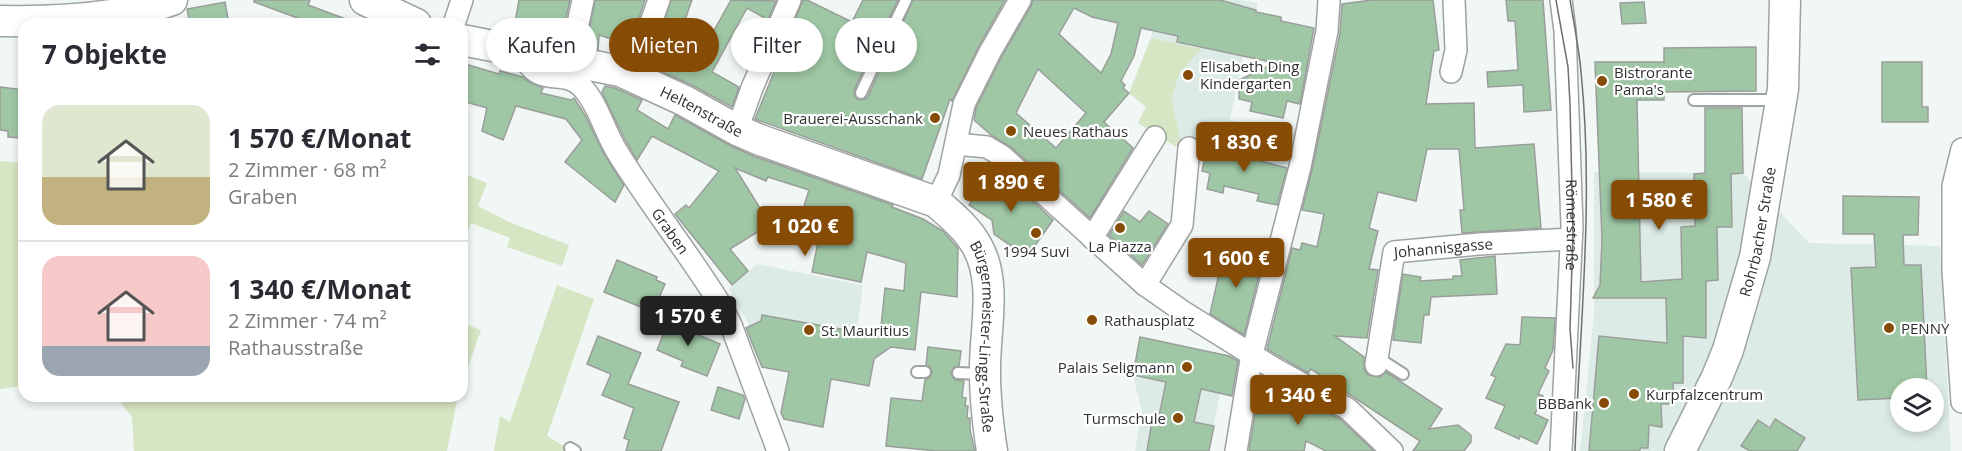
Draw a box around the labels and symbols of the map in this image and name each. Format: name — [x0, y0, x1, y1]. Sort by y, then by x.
place label: Elisabeth Ding Kindergarten — [1200, 56, 1299, 93]
place label: Bistrorante Pama's — [1614, 62, 1693, 99]
marker: Elisabeth Ding Kindergarten — [1181, 68, 1195, 82]
marker: Bistrorante Pama's — [1595, 74, 1609, 88]
street label: Heltenstraße — [657, 81, 746, 141]
place label: Brauerei-Ausschank — [783, 108, 923, 128]
marker: Brauerei-Ausschank — [928, 111, 942, 125]
place label: Neues Rathaus — [1023, 121, 1128, 141]
pin: 1 830 € — [1189, 122, 1299, 173]
marker: Neues Rathaus — [1004, 124, 1018, 138]
pin: 1 890 € — [956, 162, 1066, 213]
street label: Rohrbacher Straße — [1734, 165, 1780, 299]
street label: Römerstraße — [1562, 179, 1583, 271]
pin: 1 580 € — [1604, 180, 1714, 231]
street label: Graben — [647, 204, 694, 258]
pin: 1 020 € — [750, 206, 860, 257]
marker: La Piazza — [1113, 221, 1127, 235]
marker: 1994 Suvi — [1029, 226, 1043, 240]
street label: Johannisgasse — [1391, 233, 1493, 262]
place label: La Piazza — [1088, 236, 1152, 256]
street label: Bürgermeister-Lingg-Straße — [966, 237, 999, 434]
pin: 1 600 € — [1181, 238, 1291, 289]
place label: 1994 Suvi — [1003, 241, 1069, 261]
pin: 1 570 € — [633, 296, 743, 347]
place label: Rathausplatz — [1104, 310, 1195, 330]
marker: Rathausplatz — [1085, 313, 1099, 327]
place label: PENNY — [1901, 318, 1950, 338]
place label: St. Mauritius — [821, 320, 909, 340]
marker: PENNY — [1882, 321, 1896, 335]
marker: St. Mauritius — [802, 323, 816, 337]
place label: Palais Seligmann — [1058, 357, 1175, 377]
marker: Palais Seligmann — [1180, 360, 1194, 374]
pin: 1 340 € — [1243, 375, 1353, 426]
place label: Kurpfalzcentrum — [1646, 384, 1763, 404]
marker: Kurpfalzcentrum — [1627, 387, 1641, 401]
place label: BBBank — [1538, 393, 1592, 413]
marker: BBBank — [1597, 396, 1611, 410]
place label: Turmschule — [1084, 408, 1166, 428]
marker: Turmschule — [1171, 411, 1185, 425]

